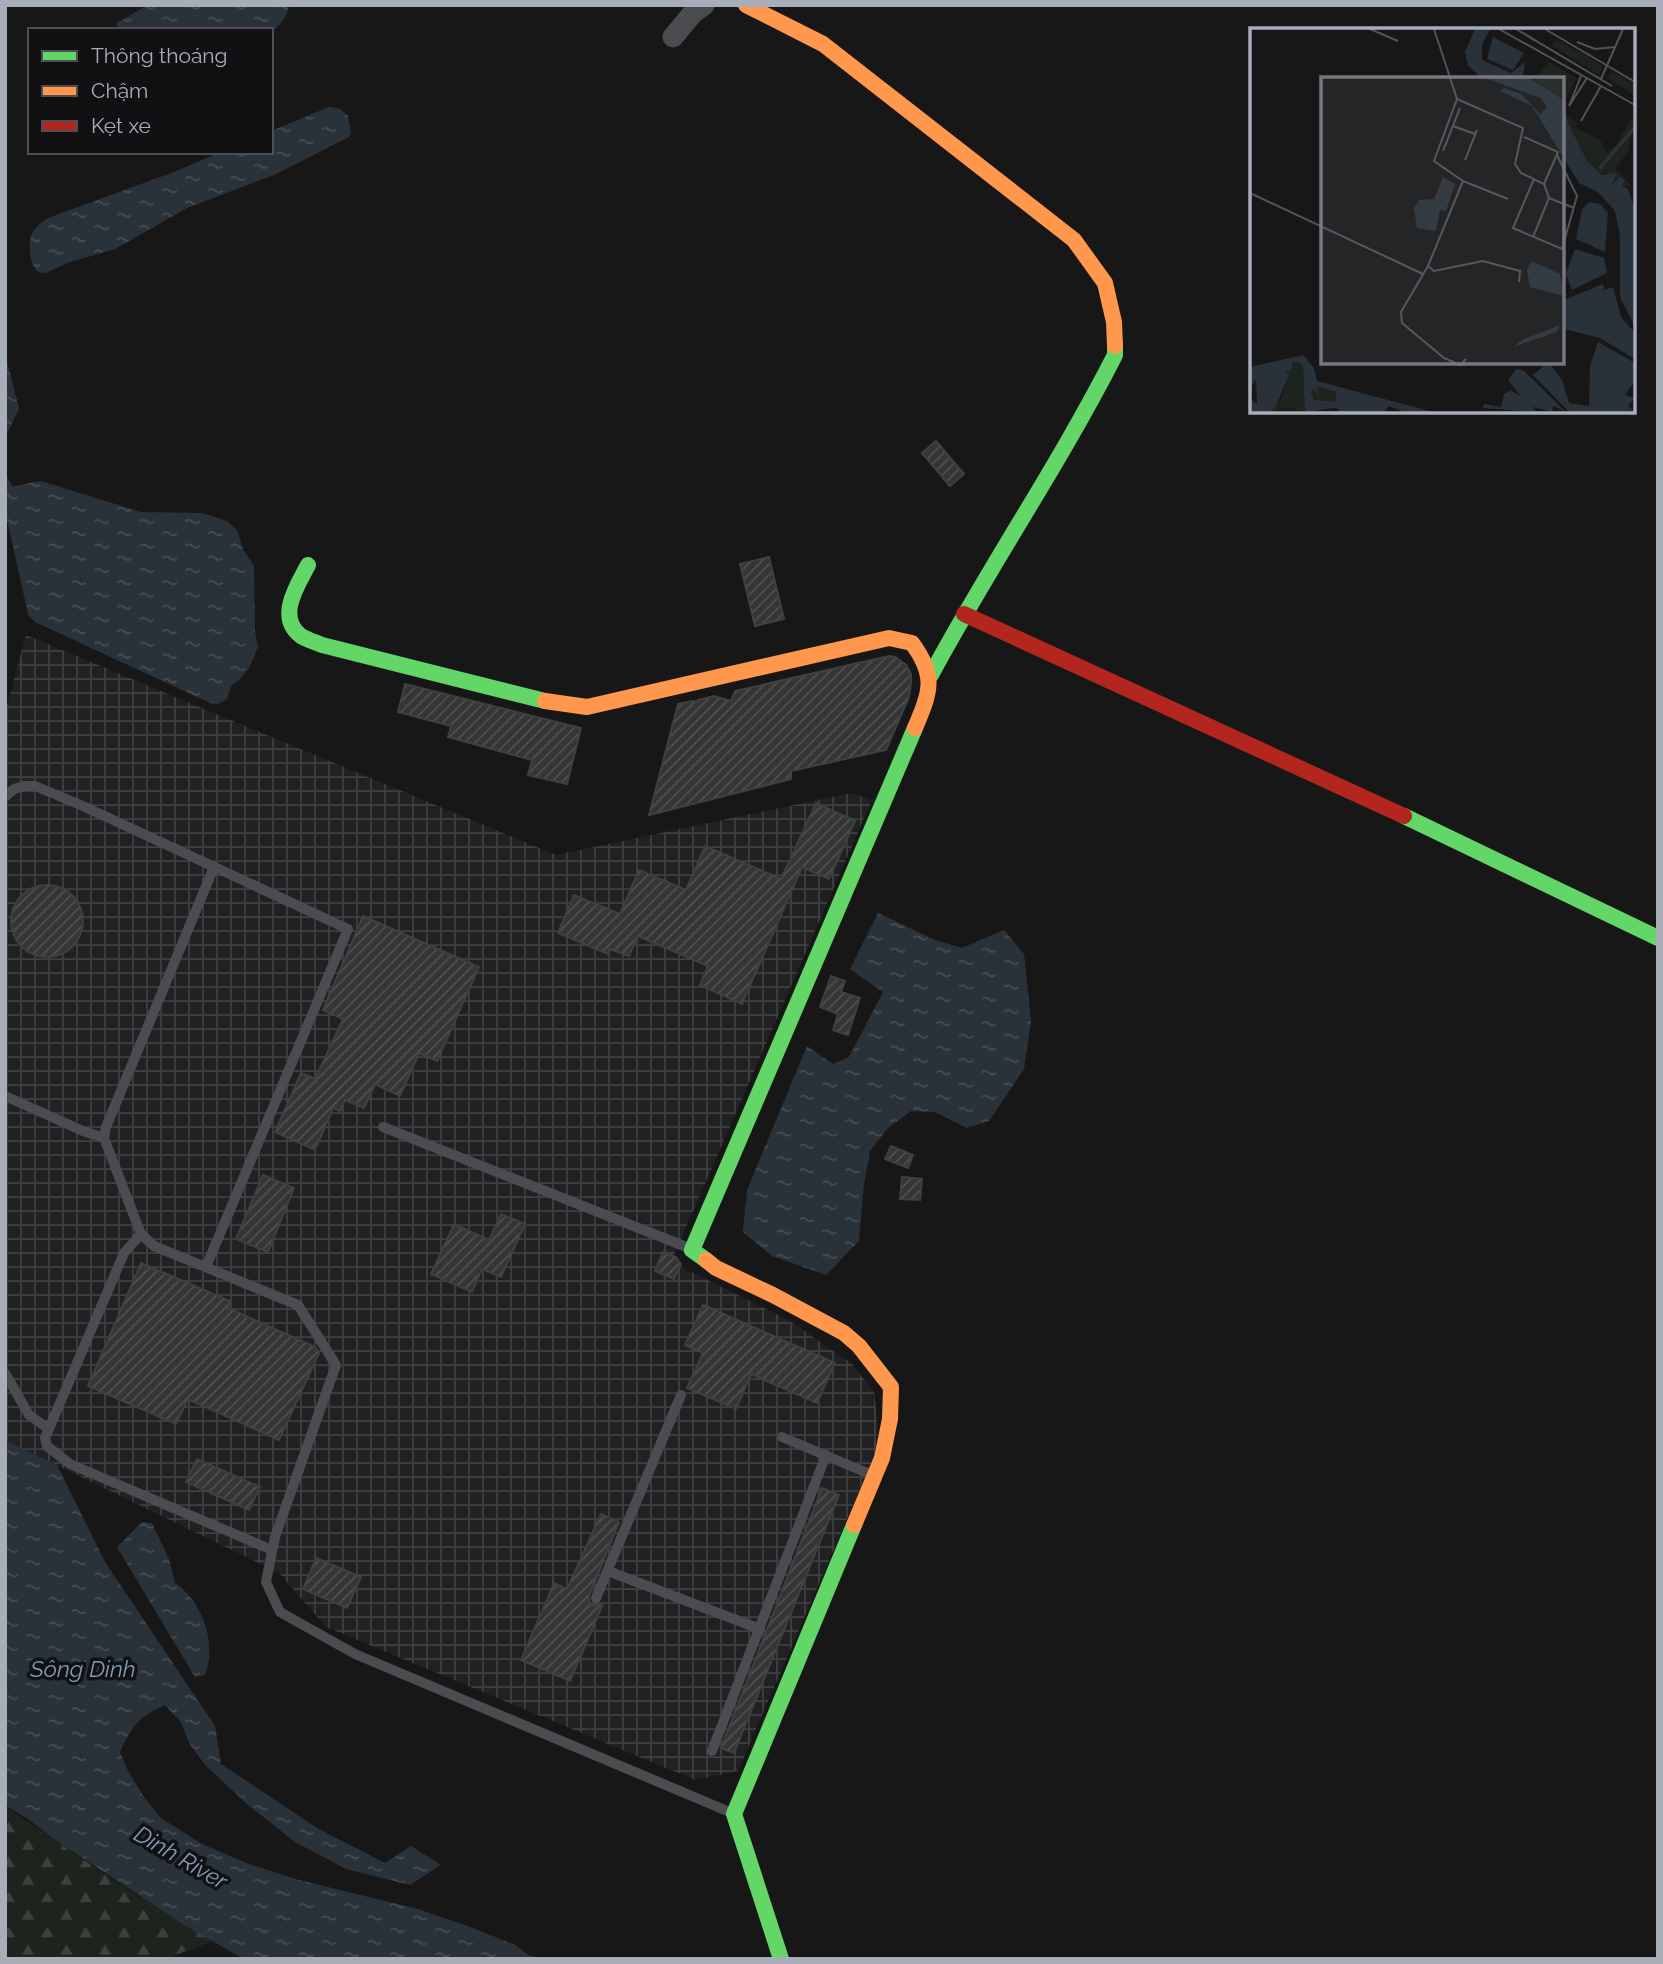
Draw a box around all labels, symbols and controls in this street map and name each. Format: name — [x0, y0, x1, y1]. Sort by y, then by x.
legend — [28, 28, 273, 154]
inset map — [1250, 28, 1635, 413]
text: Thông thoáng — [91, 43, 228, 68]
text: Chậm — [91, 78, 148, 103]
text: Kẹt xe — [91, 113, 151, 138]
water label: Sông Dinh — [29, 1655, 136, 1682]
water label: Dinh River — [130, 1820, 233, 1895]

